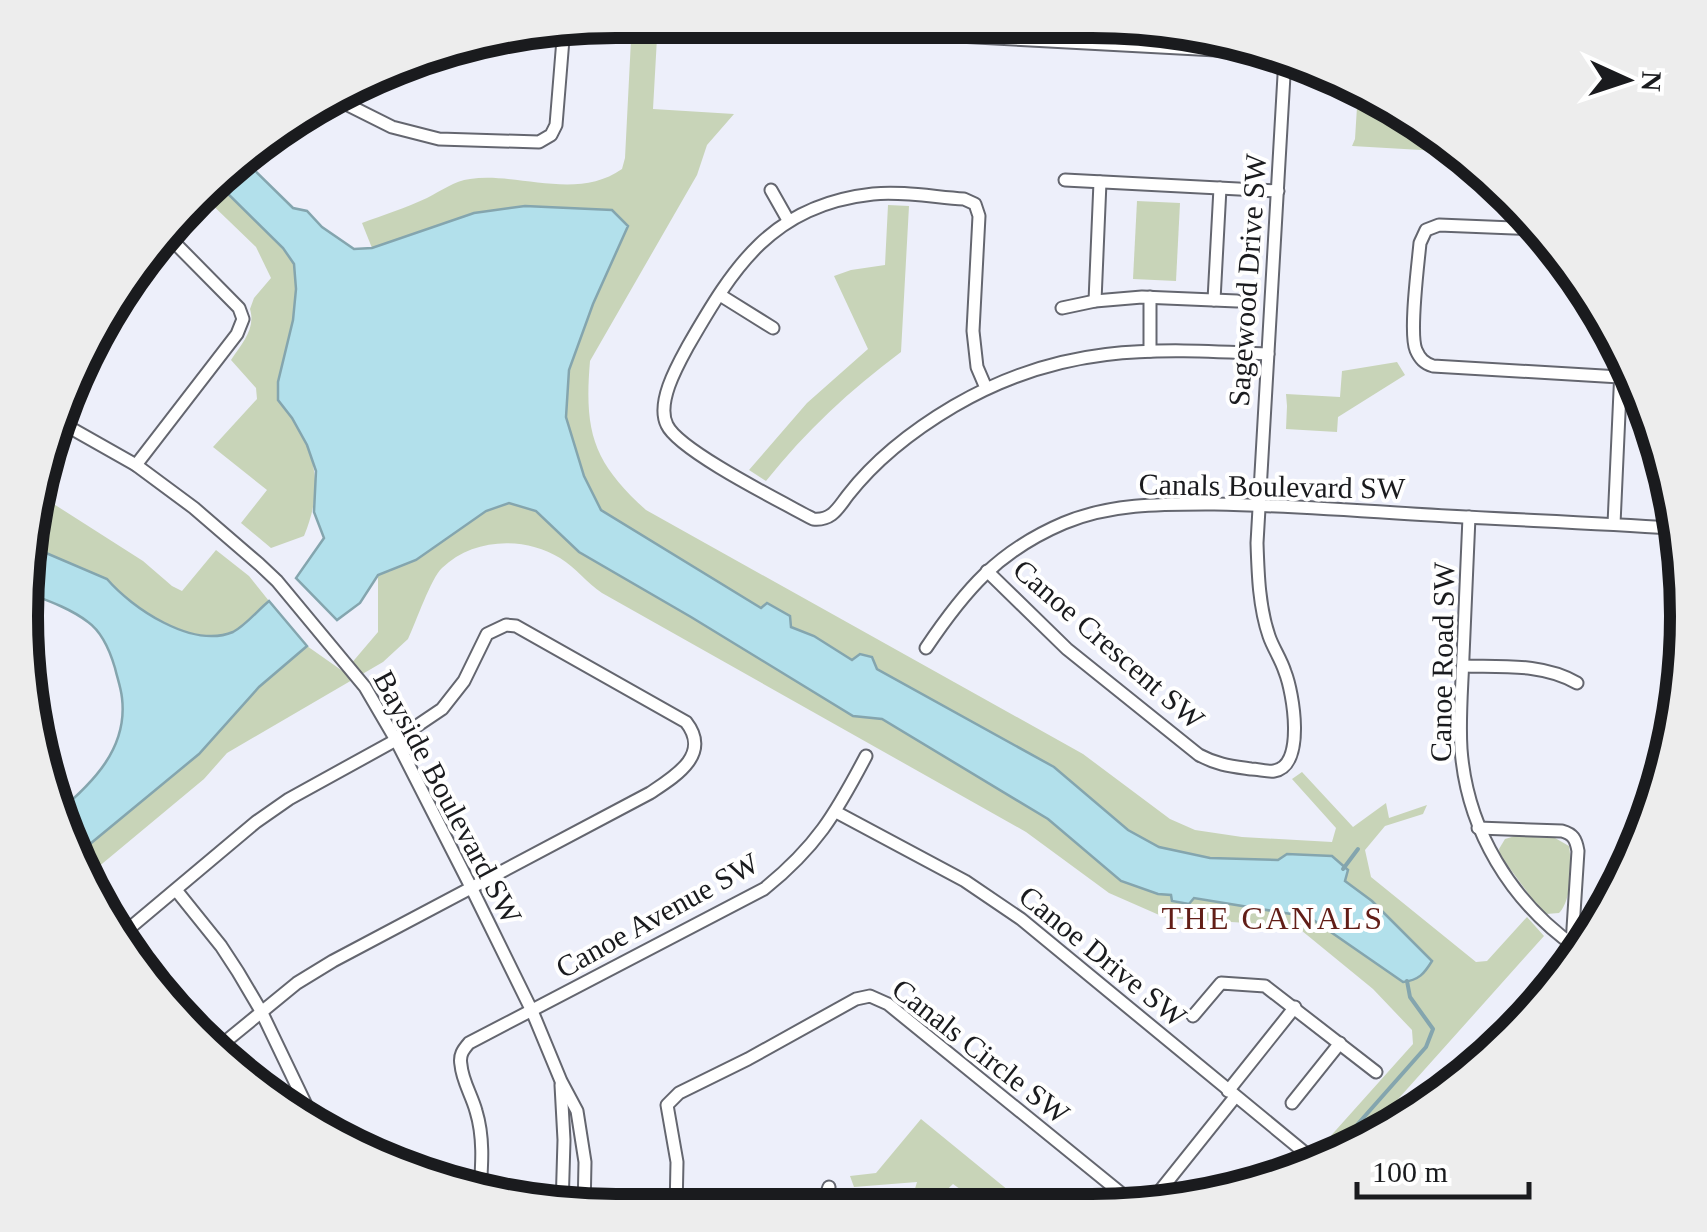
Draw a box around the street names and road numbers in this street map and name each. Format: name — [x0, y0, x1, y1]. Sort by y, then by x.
street label: Sagewood Drive SW — [1222, 152, 1272, 407]
street label: Canals Boulevard SW — [1138, 467, 1406, 505]
street label: Canoe Crescent SW — [1007, 552, 1212, 736]
street label: Canoe Road SW — [1424, 561, 1460, 762]
street label: Bayside Boulevard SW — [367, 665, 529, 930]
street label: Canoe Avenue SW — [550, 845, 764, 984]
street label: Canoe Drive SW — [1013, 879, 1194, 1034]
street label: Canals Circle SW — [886, 972, 1076, 1131]

